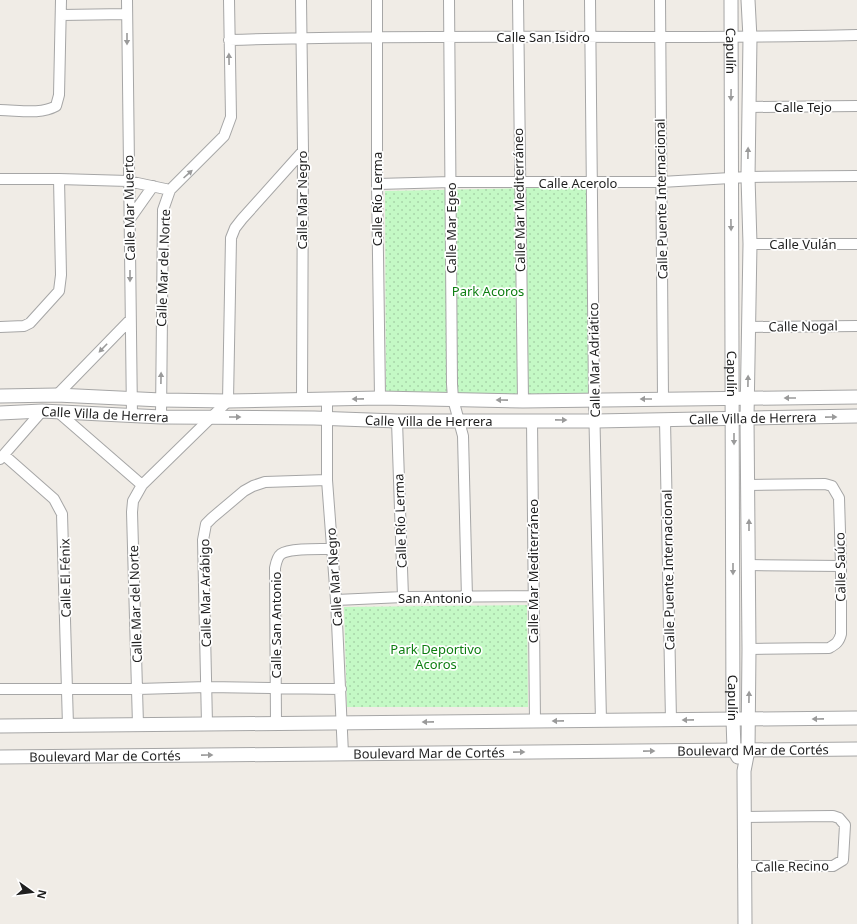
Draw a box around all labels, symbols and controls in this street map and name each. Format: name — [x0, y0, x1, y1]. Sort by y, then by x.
street label: Calle San Isidro — [496, 28, 590, 46]
street label: Capulín — [722, 28, 740, 74]
one-way arrow — [124, 33, 131, 45]
one-way arrow — [226, 53, 233, 65]
one-way arrow — [728, 89, 734, 102]
street label: Calle Tejo — [774, 98, 832, 116]
street label: Calle Puente Internacional — [651, 118, 671, 280]
street label: Calle Mar Mediterráneo — [509, 128, 529, 272]
one-way arrow — [745, 146, 751, 159]
street label: Calle Mar Negro — [293, 150, 311, 249]
street label: Calle Río Lerma — [368, 152, 386, 246]
street label: Calle Mar Muerto — [119, 155, 139, 261]
one-way arrow — [183, 169, 193, 178]
street label: Calle Acerolo — [538, 174, 618, 192]
street label: Calle Mar Egeo — [442, 182, 460, 274]
street label: Calle Mar del Norte — [152, 209, 174, 327]
one-way arrow — [728, 219, 734, 232]
street label: Calle Vulán — [769, 235, 837, 253]
one-way arrow — [126, 270, 133, 282]
park label: Park Acoros — [452, 282, 524, 300]
street label: Calle Mar Adriático — [584, 302, 604, 418]
street label: Calle Nogal — [768, 316, 838, 336]
one-way arrow — [98, 343, 108, 353]
street label: Capulín — [723, 351, 741, 397]
one-way arrow — [158, 371, 164, 384]
one-way arrow — [745, 374, 751, 387]
one-way arrow — [783, 395, 796, 401]
one-way arrow — [351, 396, 364, 402]
one-way arrow — [639, 396, 652, 402]
one-way arrow — [495, 397, 508, 403]
street label: Calle Villa de Herrera — [41, 402, 169, 426]
street label: Calle Villa de Herrera — [689, 408, 817, 428]
street label: Calle Villa de Herrera — [365, 411, 492, 430]
one-way arrow — [229, 414, 242, 420]
one-way arrow — [825, 414, 838, 420]
one-way arrow — [555, 417, 568, 423]
one-way arrow — [731, 433, 737, 446]
street label: Calle Río Lerma — [389, 473, 411, 569]
street label: Calle Puente Internacional — [658, 489, 678, 651]
street label: Calle Mar Mediterráneo — [524, 499, 542, 643]
one-way arrow — [746, 518, 752, 531]
street label: Calle Mar Negro — [322, 527, 346, 627]
street label: Calle Saúco — [830, 532, 850, 602]
street label: Calle El Fénix — [55, 538, 75, 618]
street label: Calle Mar Arábigo — [195, 538, 215, 647]
street label: Calle Mar del Norte — [124, 545, 146, 663]
one-way arrow — [730, 563, 736, 576]
street label: Calle San Antonio — [267, 571, 285, 678]
street label: San Antonio — [398, 589, 472, 607]
park label: Park Deportivo Acoros — [390, 640, 482, 673]
street label: Capulín — [724, 675, 742, 721]
one-way arrow — [746, 690, 752, 703]
one-way arrow — [811, 716, 824, 722]
one-way arrow — [681, 717, 694, 723]
one-way arrow — [551, 718, 564, 724]
one-way arrow — [421, 719, 434, 725]
street label: Boulevard Mar de Cortés — [677, 740, 829, 760]
street label: Boulevard Mar de Cortés — [353, 743, 505, 763]
street label: Boulevard Mar de Cortés — [29, 746, 181, 766]
one-way arrow — [643, 748, 656, 754]
one-way arrow — [513, 749, 526, 755]
one-way arrow — [201, 752, 214, 758]
street label: Calle Recino — [755, 856, 829, 876]
north arrow — [12, 872, 52, 912]
text: N — [34, 888, 51, 901]

